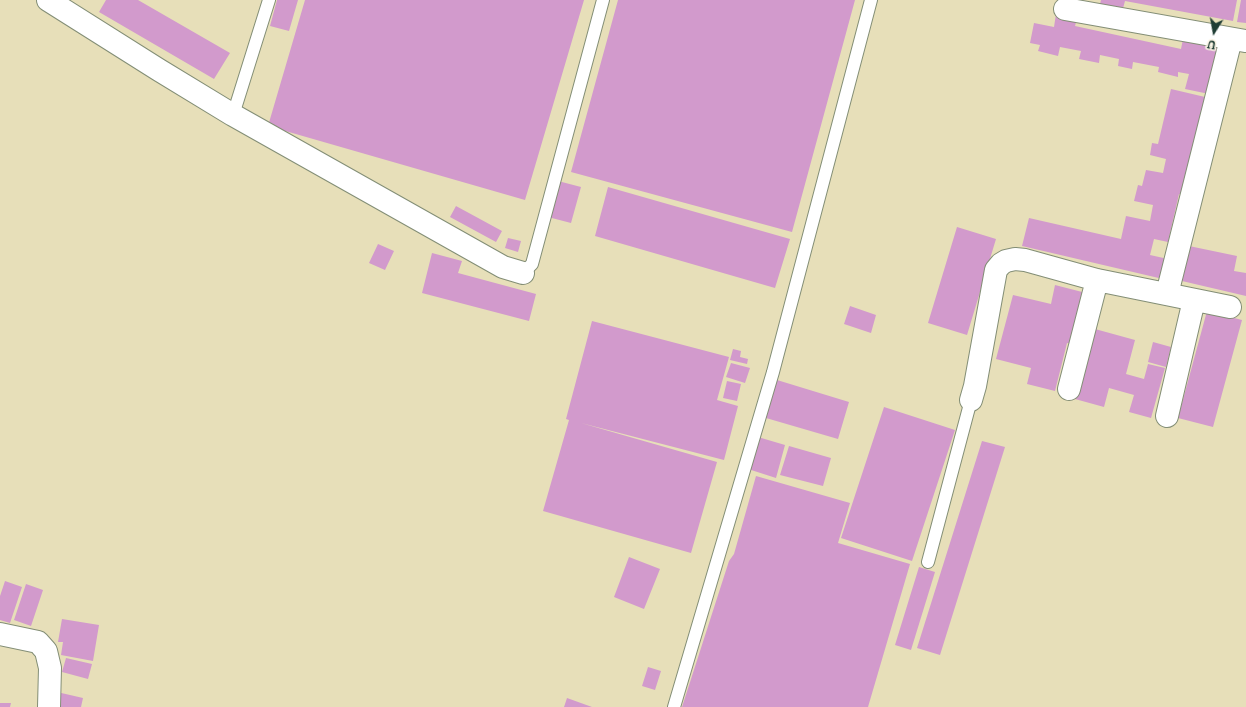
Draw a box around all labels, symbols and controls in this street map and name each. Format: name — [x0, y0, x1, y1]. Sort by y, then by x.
north arrow — [1194, 12, 1234, 52]
text: U — [1206, 36, 1217, 51]

